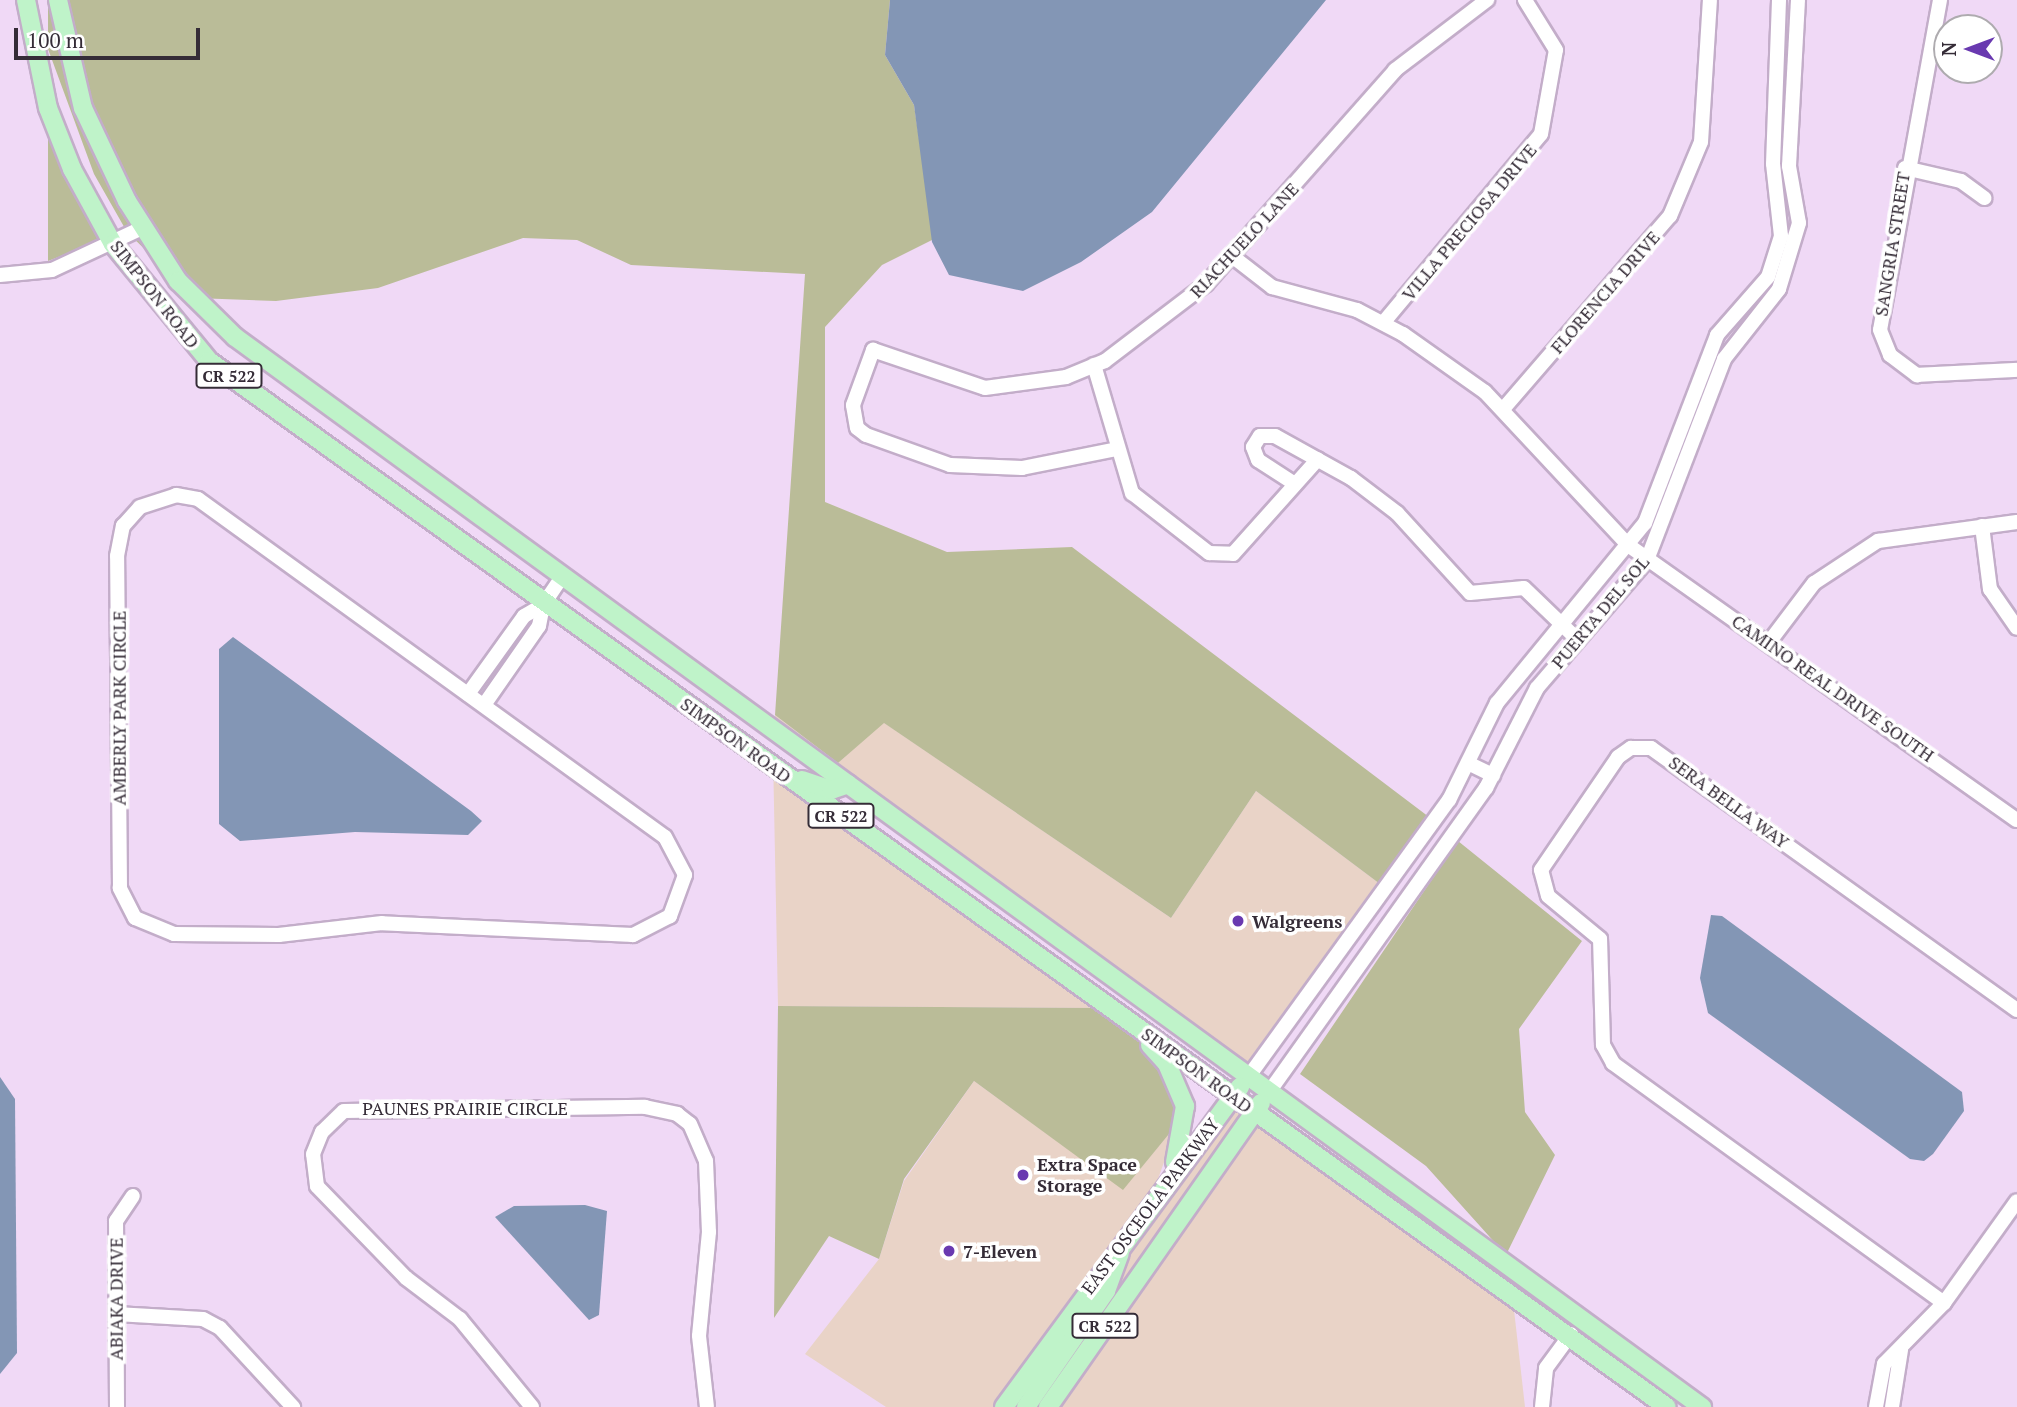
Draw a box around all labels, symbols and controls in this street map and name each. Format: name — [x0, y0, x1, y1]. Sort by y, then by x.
scale bar — [18, 14, 203, 58]
north arrow — [1933, 14, 2003, 84]
text: 100 m — [27, 26, 84, 54]
text: N — [1936, 42, 1961, 56]
street label: VILLA PRECIOSA DRIVE — [1397, 139, 1541, 305]
street label: SANGRIA STREET — [1870, 170, 1914, 318]
street label: RIACHUELO LANE — [1185, 178, 1303, 302]
street label: FLORENCIA DRIVE — [1546, 226, 1664, 358]
street label: SIMPSON ROAD — [106, 236, 204, 352]
road number: CR 522 — [194, 364, 264, 388]
street label: PUERTA DEL SOL — [1547, 551, 1653, 673]
street label: AMBERLY PARK CIRCLE — [108, 610, 130, 806]
street label: CAMINO REAL DRIVE SOUTH — [1728, 610, 1938, 766]
street label: SIMPSON ROAD — [677, 693, 795, 787]
street label: SERA BELLA WAY — [1665, 751, 1793, 853]
road number: CR 522 — [806, 804, 876, 828]
place label: Walgreens — [1252, 910, 1342, 932]
marker: Walgreens — [1230, 913, 1246, 929]
street label: SIMPSON ROAD — [1138, 1023, 1256, 1117]
street label: PAUNES PRAIRIE CIRCLE — [362, 1097, 568, 1119]
street label: EAST OSCEOLA PARKWAY — [1077, 1114, 1223, 1298]
place label: Extra Space Storage — [1037, 1154, 1137, 1196]
marker: Extra Space Storage — [1015, 1167, 1031, 1183]
street label: ABIAKA DRIVE — [105, 1237, 127, 1361]
place label: 7-Eleven — [963, 1240, 1037, 1262]
marker: 7-Eleven — [941, 1243, 957, 1259]
road number: CR 522 — [1070, 1314, 1140, 1338]

